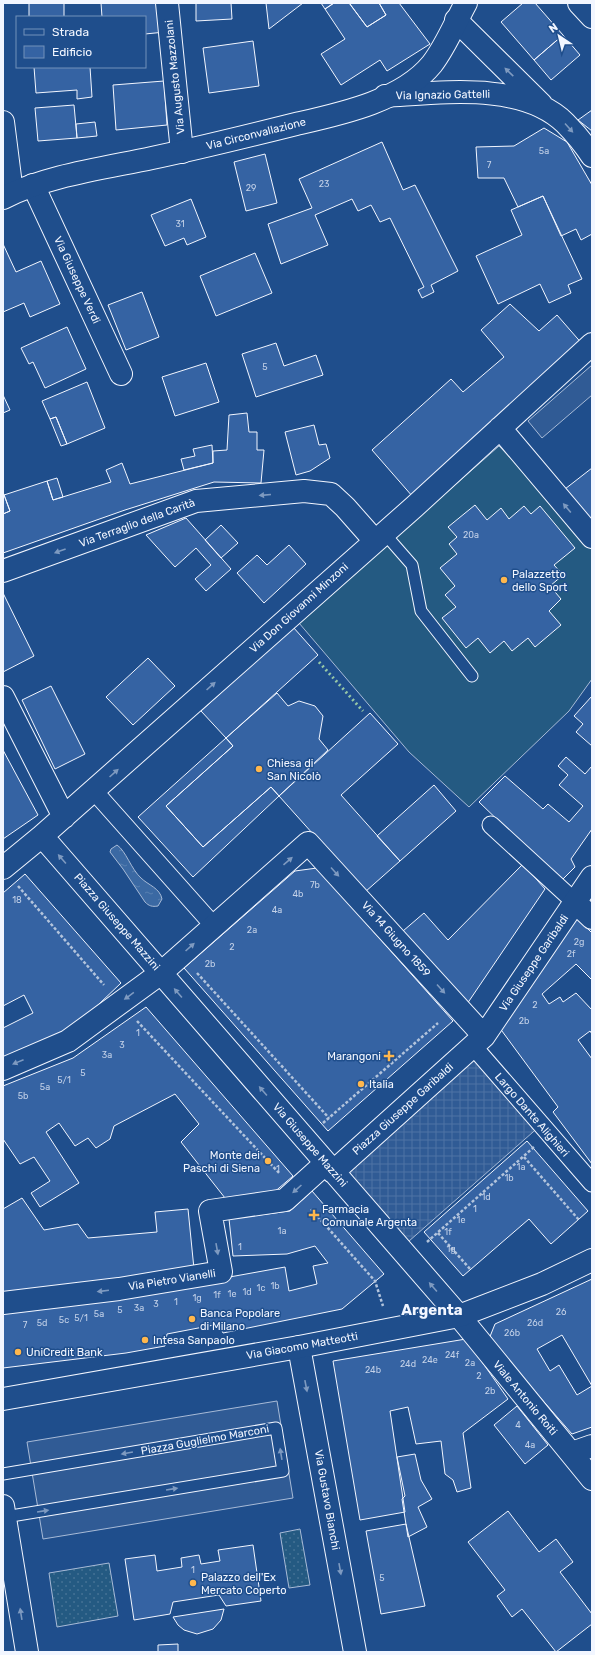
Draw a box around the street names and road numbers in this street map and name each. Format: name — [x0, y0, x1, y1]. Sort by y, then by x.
street label: Via Augusto Mazzolani — [163, 19, 187, 135]
street label: Via Ignazio Gattelli — [396, 88, 490, 102]
street label: Via Circonvallazione — [205, 115, 307, 153]
street label: Via Giuseppe Verdi — [51, 234, 103, 326]
street label: Via Terraglio della Carità — [77, 496, 197, 550]
street label: Via Don Giovanni Minzoni — [247, 560, 351, 656]
street label: Piazza Giuseppe Mazzini — [71, 871, 163, 973]
street label: Via 14 Giugno 1859 — [359, 899, 433, 979]
street label: Via Giuseppe Garibaldi — [497, 912, 571, 1014]
street label: Piazza Giuseppe Garibaldi — [350, 1060, 456, 1158]
street label: Largo Dante Alighieri — [492, 1070, 572, 1160]
street label: Via Giuseppe Mazzini — [270, 1100, 350, 1190]
street label: Via Pietro Vianelli — [127, 1267, 217, 1293]
street label: Via Giacomo Matteotti — [245, 1330, 359, 1362]
street label: Viale Antonio Roiti — [490, 1358, 560, 1438]
street label: Piazza Guglielmo Marconi — [140, 1422, 270, 1458]
street label: Via Gustavo Bianchi — [312, 1449, 342, 1551]

